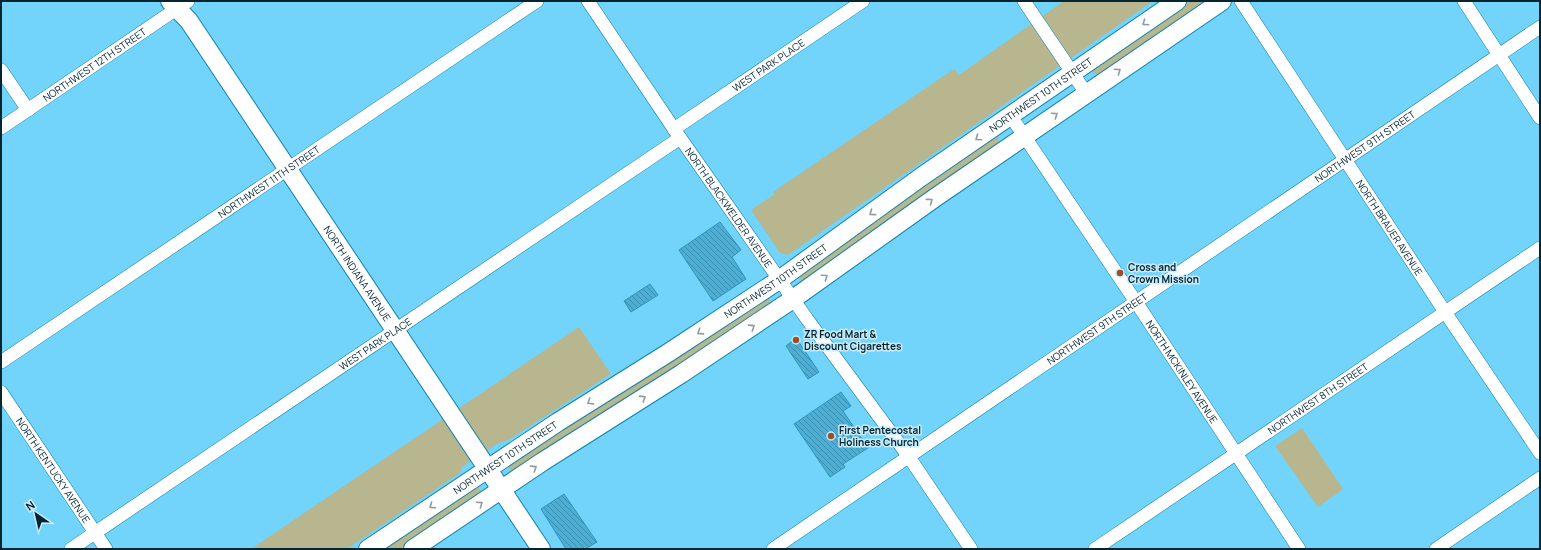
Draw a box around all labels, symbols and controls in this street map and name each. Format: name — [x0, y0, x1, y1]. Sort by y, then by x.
one-way arrow — [1142, 18, 1149, 25]
street label: NORTHWEST 12TH STREET — [40, 24, 149, 105]
street label: WEST PARK PLACE — [729, 35, 808, 95]
street label: NORTHWEST 10TH STREET — [986, 54, 1095, 135]
one-way arrow — [1114, 69, 1121, 76]
street label: NORTHWEST 9TH STREET — [1312, 107, 1418, 185]
one-way arrow — [1051, 112, 1058, 120]
one-way arrow — [975, 133, 982, 140]
street label: NORTHWEST 11TH STREET — [215, 142, 323, 221]
street label: NORTH BLACKWELDER AVENUE — [682, 145, 776, 271]
street label: NORTH BRAUER AVENUE — [1353, 177, 1426, 278]
one-way arrow — [926, 198, 933, 206]
one-way arrow — [869, 208, 876, 215]
street label: NORTH INDIANA AVENUE — [320, 223, 394, 324]
street label: NORTHWEST 10TH STREET — [721, 240, 830, 321]
place label: Cross and Crown Mission — [1128, 260, 1199, 286]
marker: Cross and Crown Mission — [1115, 268, 1125, 278]
one-way arrow — [820, 275, 827, 282]
street label: NORTHWEST 9TH STREET — [1044, 289, 1150, 368]
street label: WEST PARK PLACE — [336, 314, 415, 373]
street label: NORTH MCKINLEY AVENUE — [1143, 317, 1221, 426]
one-way arrow — [748, 324, 755, 332]
one-way arrow — [697, 327, 704, 335]
place label: ZR Food Mart & Discount Cigarettes — [804, 327, 902, 353]
marker: ZR Food Mart & Discount Cigarettes — [791, 335, 801, 345]
street label: NORTHWEST 8TH STREET — [1265, 359, 1371, 437]
one-way arrow — [639, 395, 646, 402]
one-way arrow — [587, 397, 594, 404]
street label: NORTH KENTUCKY AVENUE — [14, 415, 94, 525]
street label: NORTHWEST 10TH STREET — [450, 417, 560, 497]
place label: First Pentecostal Holiness Church — [839, 423, 921, 449]
marker: First Pentecostal Holiness Church — [826, 431, 836, 441]
one-way arrow — [530, 465, 537, 473]
north arrow — [16, 494, 56, 534]
one-way arrow — [429, 501, 436, 509]
one-way arrow — [476, 501, 483, 509]

